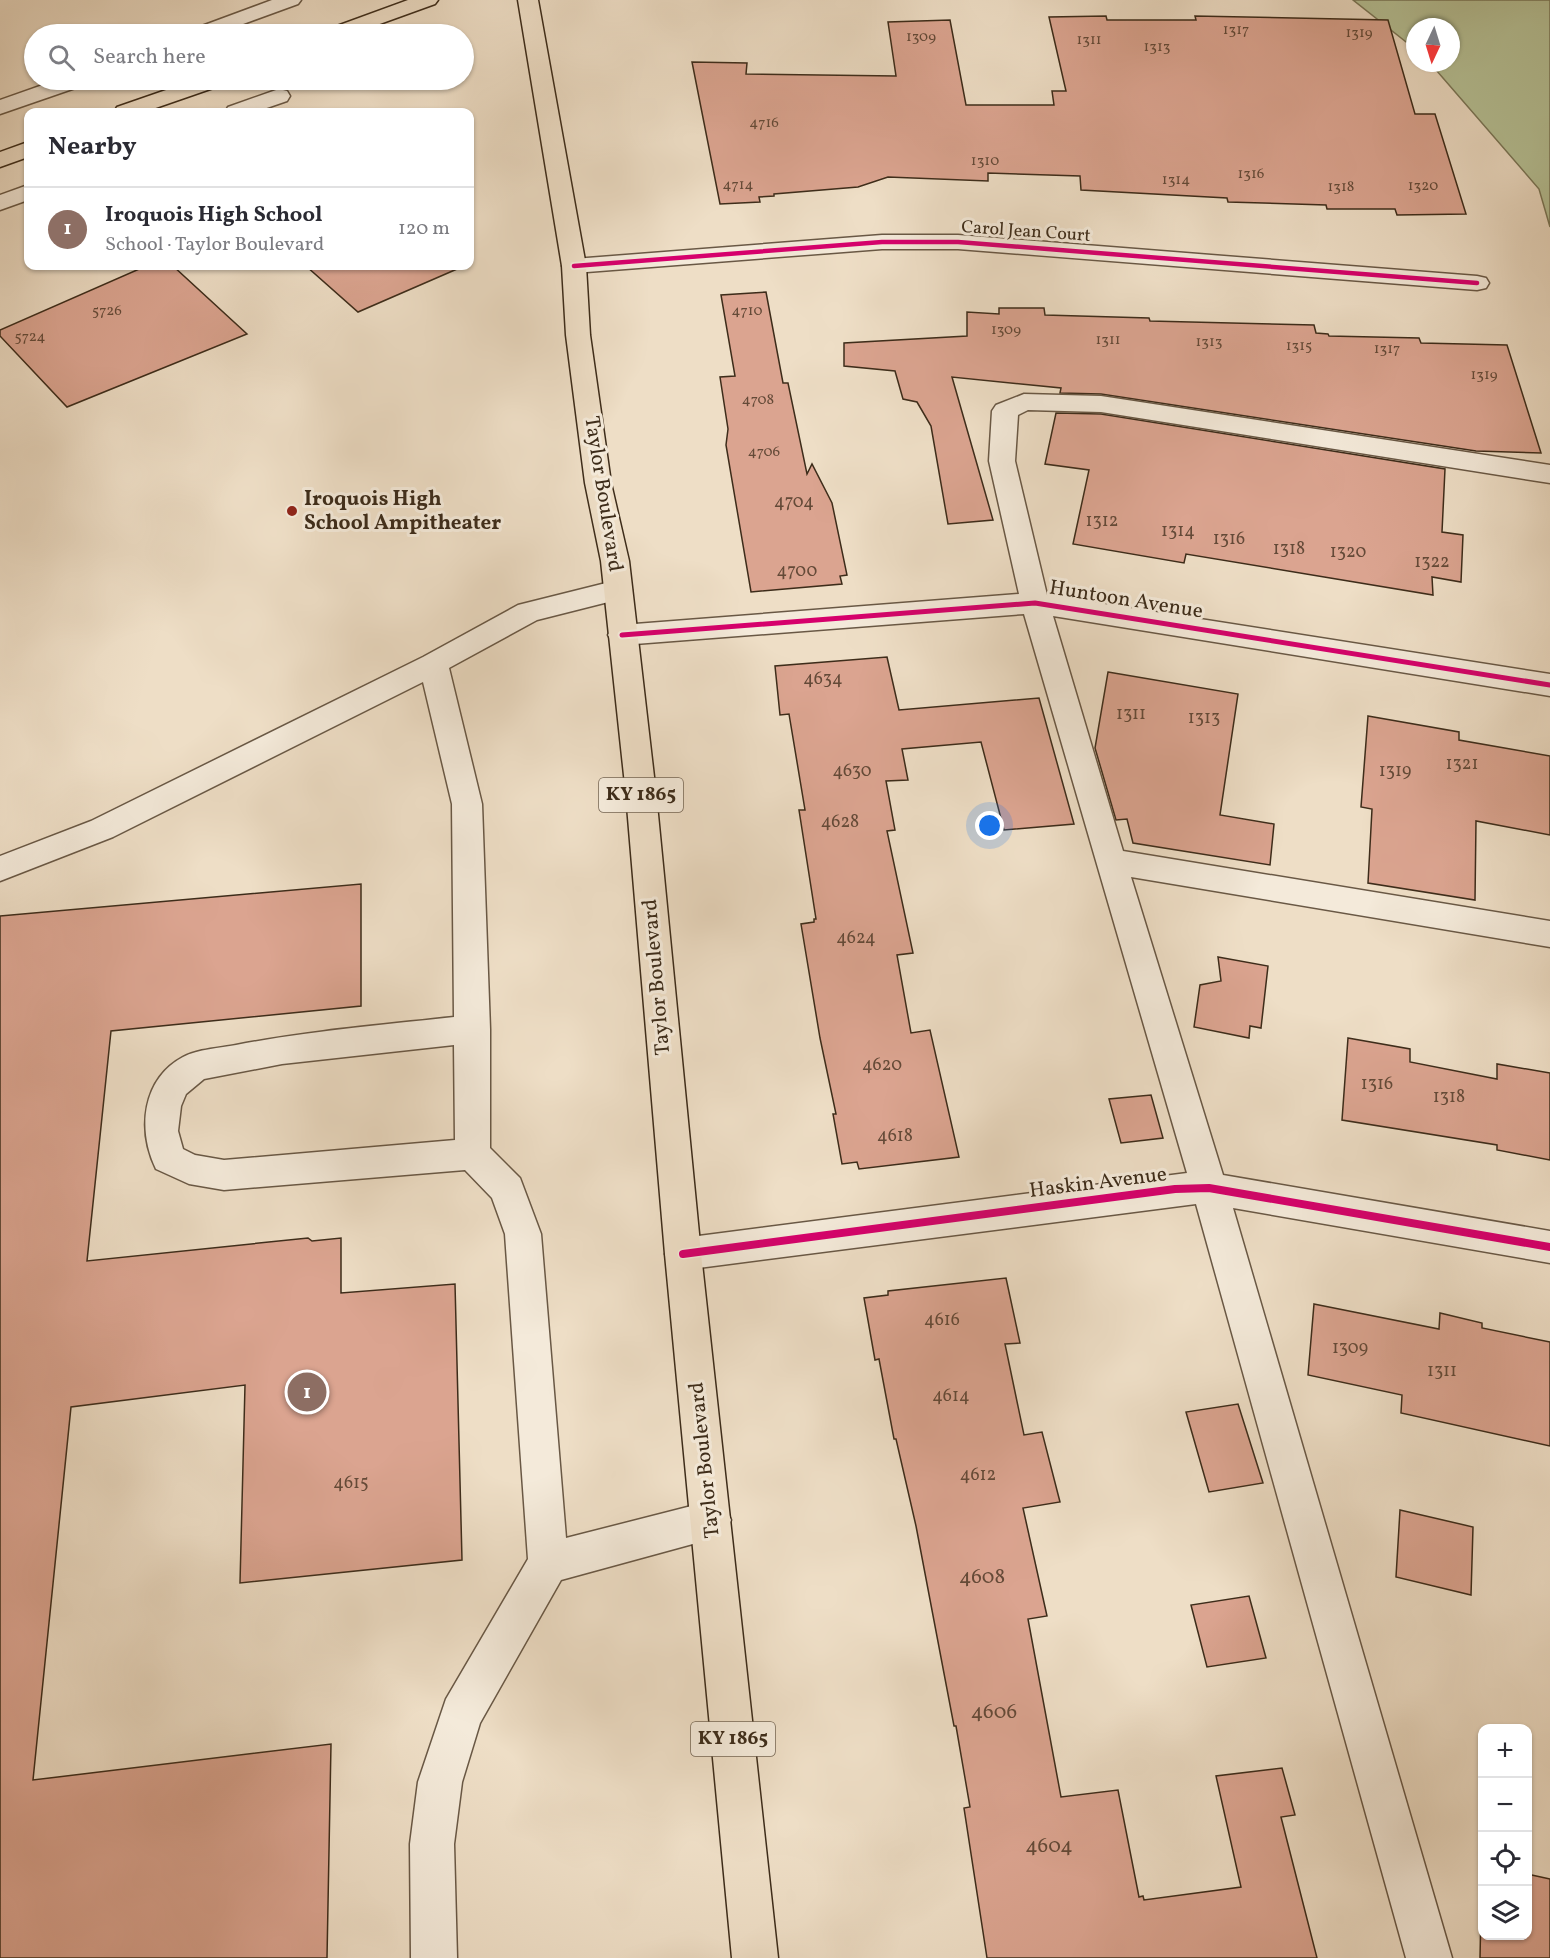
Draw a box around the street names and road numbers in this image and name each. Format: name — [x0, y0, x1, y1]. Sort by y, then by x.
street label: Carol Jean Court — [960, 215, 1092, 249]
street label: Taylor Boulevard — [576, 414, 630, 574]
street label: Huntoon Avenue — [1047, 574, 1205, 626]
road number: KY 1865 — [599, 778, 683, 812]
street label: Taylor Boulevard — [636, 898, 678, 1056]
street label: Haskin Avenue — [1028, 1160, 1169, 1206]
street label: Taylor Boulevard — [682, 1380, 728, 1540]
road number: KY 1865 — [691, 1722, 775, 1756]

